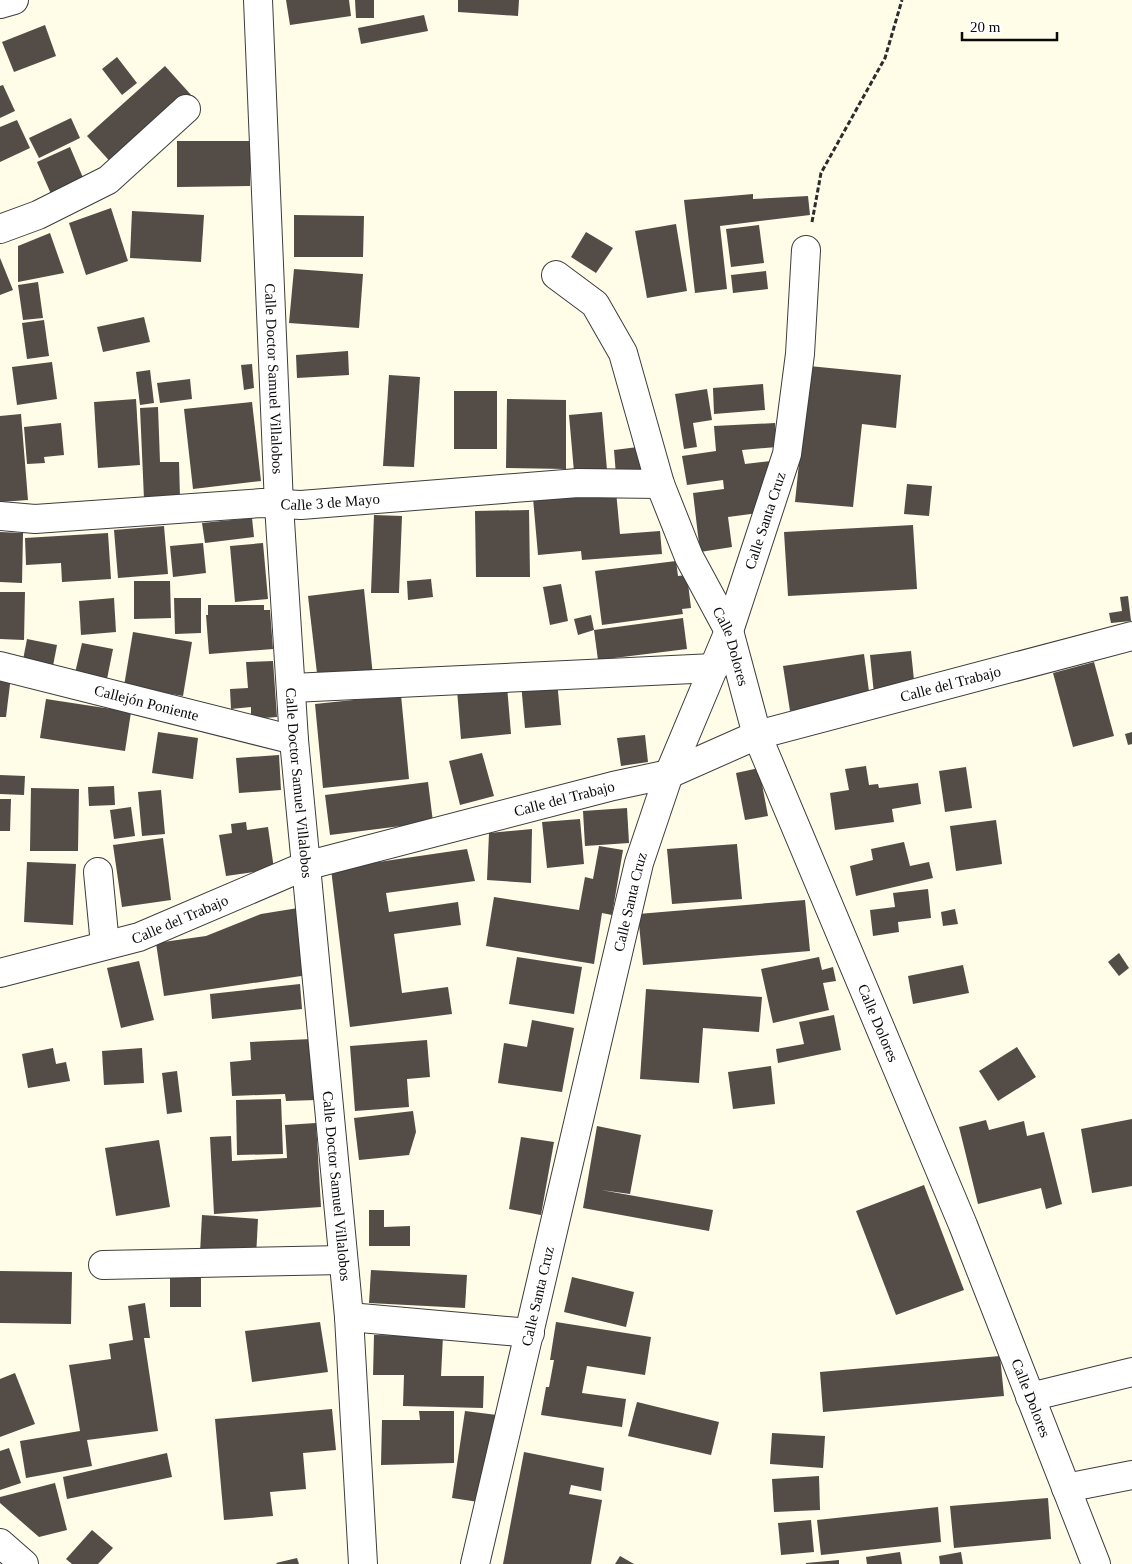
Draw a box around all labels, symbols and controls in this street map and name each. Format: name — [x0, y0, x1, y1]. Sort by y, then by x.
scale bar — [962, 10, 1057, 42]
text: 20 m — [970, 19, 1001, 35]
street label: Calle Doctor Samuel Villalobos — [262, 283, 286, 475]
street label: Calle Santa Cruz — [742, 470, 789, 572]
street label: Calle 3 de Mayo — [280, 491, 380, 513]
street label: Calle Dolores — [709, 604, 751, 688]
street label: Calle del Trabajo — [898, 663, 1003, 705]
street label: Callejón Poniente — [93, 682, 201, 724]
street label: Calle Doctor Samuel Villalobos — [283, 687, 315, 879]
street label: Calle del Trabajo — [512, 778, 616, 819]
street label: Calle Santa Cruz — [611, 850, 650, 953]
street label: Calle del Trabajo — [130, 892, 231, 947]
street label: Calle Dolores — [855, 982, 902, 1065]
street label: Calle Doctor Samuel Villalobos — [319, 1090, 354, 1282]
street label: Calle Santa Cruz — [518, 1245, 557, 1348]
street label: Calle Dolores — [1008, 1357, 1054, 1440]

